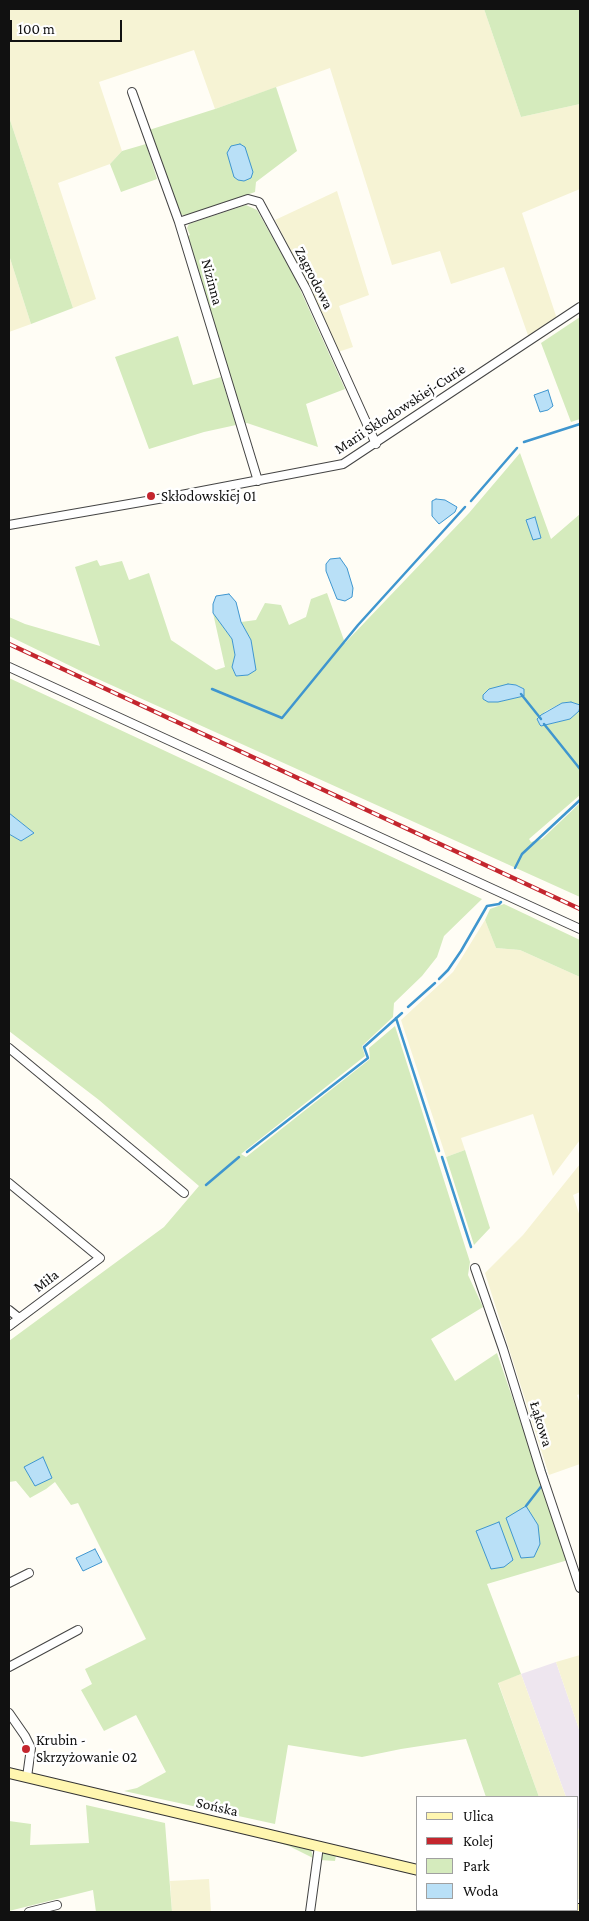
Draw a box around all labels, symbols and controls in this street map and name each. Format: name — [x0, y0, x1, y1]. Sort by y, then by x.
scale bar — [12, 10, 125, 42]
text: 100 m — [18, 21, 55, 37]
street label: Zagrodowa — [291, 244, 337, 312]
street label: Nizinna — [197, 257, 227, 307]
street label: Marii Skłodowskiej-Curie — [331, 360, 469, 458]
place label: Skłodowskiej 01 — [161, 487, 256, 505]
marker: Skłodowskiej 01 — [145, 490, 157, 502]
street label: Miła — [30, 1266, 62, 1296]
street label: Łąkowa — [526, 1399, 556, 1449]
place label: Krubin - Skrzyżowanie 02 — [36, 1731, 137, 1766]
marker: Krubin - Skrzyżowanie 02 — [20, 1743, 32, 1755]
street label: Sońska — [194, 1793, 240, 1821]
legend — [416, 1796, 579, 1911]
text: Ulica — [463, 1808, 494, 1824]
text: Kolej — [463, 1833, 493, 1849]
text: Park — [463, 1858, 490, 1874]
text: Woda — [463, 1883, 498, 1899]

